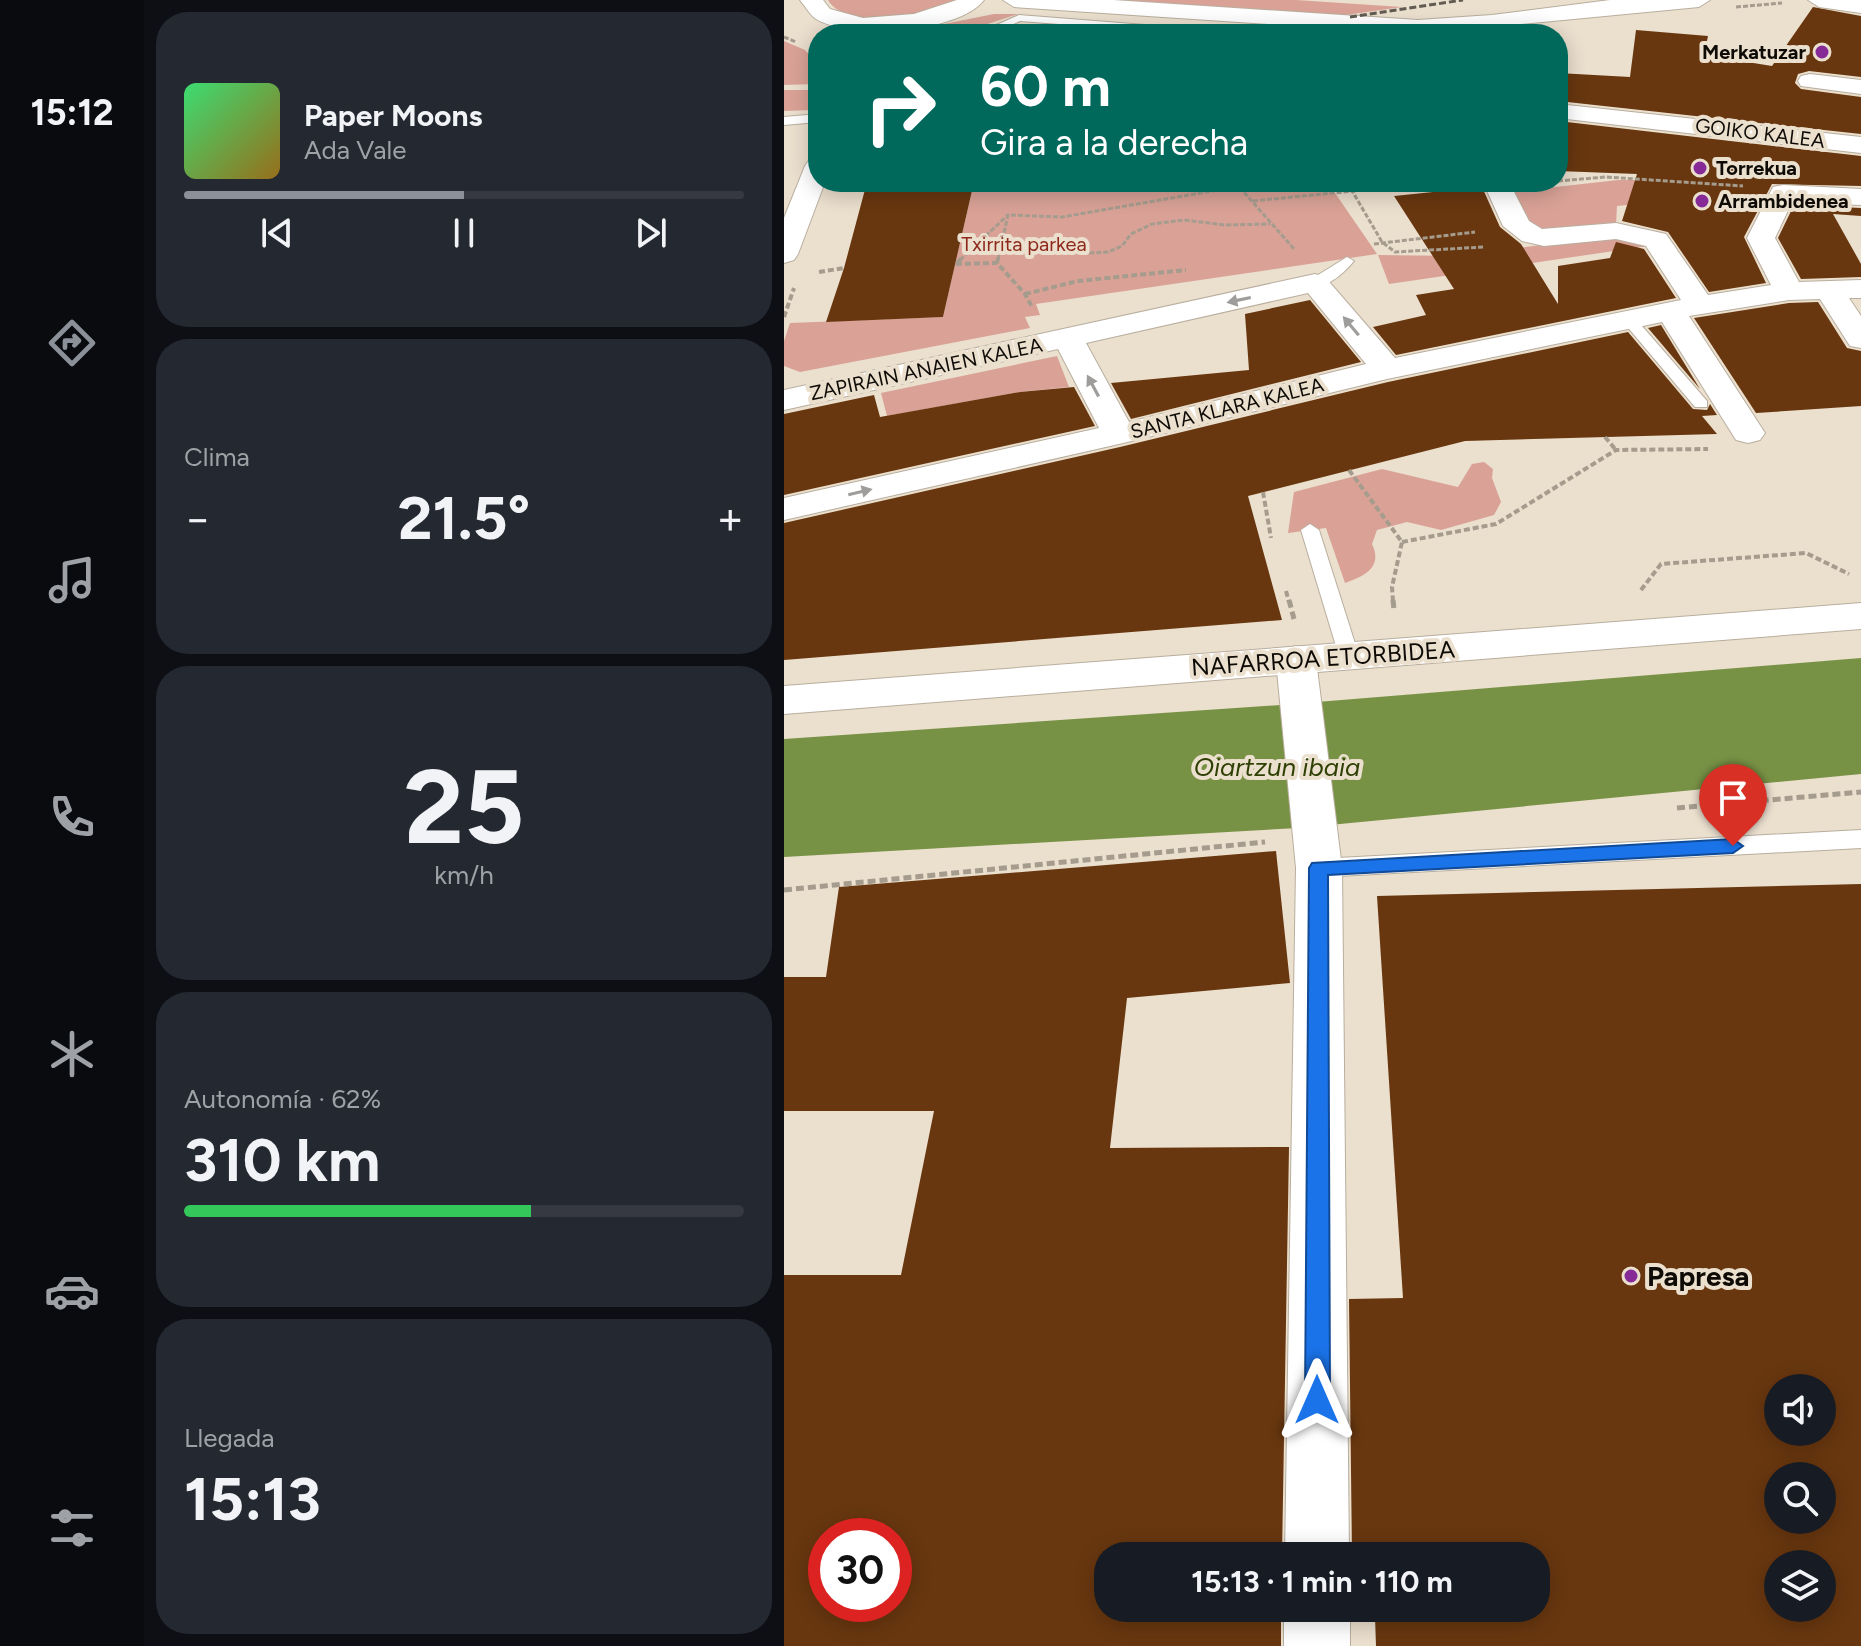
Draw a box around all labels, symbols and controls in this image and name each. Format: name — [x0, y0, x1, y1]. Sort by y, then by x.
place label: Merkatuzar — [1702, 40, 1806, 64]
marker: Merkatuzar — [1813, 43, 1831, 61]
text: 60 m — [980, 53, 1111, 120]
icon: right — [848, 56, 952, 160]
text: 15:12 — [31, 91, 113, 134]
text: Paper Moons — [304, 97, 483, 134]
street label: GOIKO KALEA — [1694, 113, 1827, 153]
text: Gira a la derecha — [980, 121, 1248, 164]
text: Ada Vale — [304, 134, 407, 166]
place label: Torrekua — [1716, 156, 1797, 180]
marker: Torrekua — [1691, 159, 1709, 177]
place label: Arrambidenea — [1718, 189, 1849, 213]
marker: Arrambidenea — [1693, 192, 1711, 210]
icon: previous — [255, 211, 299, 255]
icon: pause — [442, 211, 486, 255]
icon: next — [629, 211, 673, 255]
park label: Txirrita parkea — [961, 232, 1087, 256]
one-way arrow — [1226, 294, 1251, 307]
icon: directions — [44, 315, 100, 371]
one-way arrow — [1343, 316, 1360, 336]
street label: ZAPIRAIN ANAIEN KALEA — [808, 333, 1045, 405]
street label: SANTA KLARA KALEA — [1128, 372, 1326, 444]
one-way arrow — [1087, 375, 1101, 397]
text: Clima — [184, 441, 250, 473]
text: 21.5° — [398, 482, 530, 554]
one-way arrow — [848, 485, 873, 498]
text: − — [184, 492, 211, 545]
text: + — [717, 492, 744, 545]
icon: music — [44, 552, 100, 608]
street label: NAFARROA ETORBIDEA — [1190, 634, 1457, 682]
text: 25 — [404, 744, 524, 869]
water label: Oiartzun ibaia — [1194, 751, 1360, 783]
pin — [1699, 764, 1767, 846]
icon: arrive — [1711, 776, 1755, 820]
icon: phone — [44, 789, 100, 845]
text: km/h — [434, 859, 494, 891]
icon: climate — [44, 1026, 100, 1082]
text: Autonomía · 62% — [184, 1083, 381, 1115]
text: 310 km — [184, 1124, 380, 1196]
place label: Papresa — [1647, 1259, 1749, 1293]
icon: car — [44, 1263, 100, 1319]
marker: Papresa — [1622, 1267, 1640, 1285]
position arrow — [1275, 1358, 1359, 1442]
map controls — [1764, 1374, 1836, 1622]
button: sound — [1764, 1374, 1836, 1446]
text: Llegada — [184, 1422, 274, 1454]
button: search — [1764, 1462, 1836, 1534]
text: 15:13 — [184, 1463, 321, 1535]
icon: filters — [44, 1500, 100, 1556]
speed limit sign: 30 — [808, 1518, 912, 1622]
button: layers — [1764, 1550, 1836, 1622]
text: 15:13 · 1 min · 110 m — [1191, 1563, 1453, 1600]

